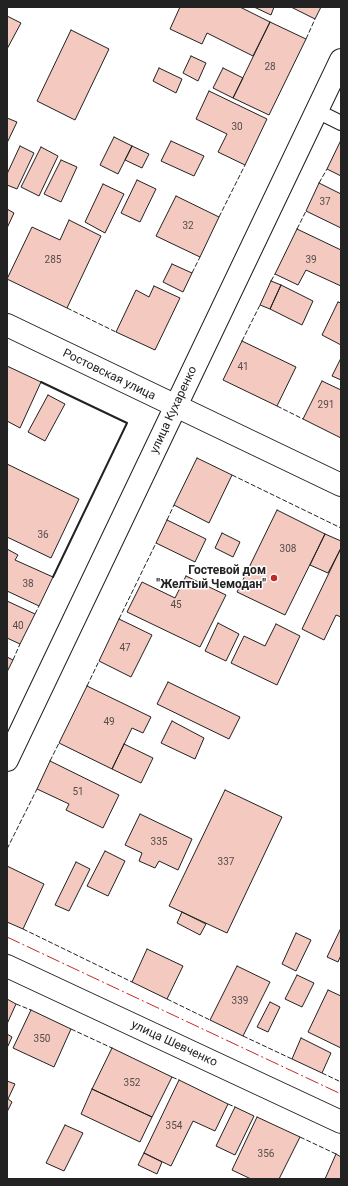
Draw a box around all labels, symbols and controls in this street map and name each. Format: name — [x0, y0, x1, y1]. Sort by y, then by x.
house number: 28 — [264, 61, 276, 73]
house number: 30 — [231, 121, 243, 133]
house number: 37 — [319, 196, 331, 208]
house number: 32 — [182, 220, 194, 232]
house number: 285 — [45, 254, 61, 266]
house number: 39 — [305, 254, 317, 266]
street label: Ростовская улица — [60, 346, 158, 404]
house number: 41 — [237, 361, 249, 373]
street label: улица Кухаренко — [147, 364, 201, 456]
house number: 291 — [318, 399, 334, 411]
house number: 36 — [37, 529, 49, 541]
house number: 308 — [280, 543, 296, 555]
place label: Гостевой дом "Желтый Чемодан" — [156, 564, 266, 592]
marker: Гостевой дом "Желтый Чемодан" — [269, 573, 279, 583]
house number: 38 — [22, 578, 34, 590]
house number: 45 — [170, 599, 182, 611]
house number: 40 — [12, 620, 24, 632]
house number: 47 — [119, 642, 131, 654]
house number: 49 — [103, 716, 115, 728]
house number: 51 — [72, 786, 84, 798]
house number: 335 — [151, 836, 167, 848]
house number: 337 — [218, 856, 234, 868]
house number: 339 — [232, 995, 248, 1007]
street label: улица Шевченко — [129, 1018, 219, 1070]
house number: 350 — [34, 1033, 50, 1045]
house number: 352 — [124, 1077, 140, 1089]
house number: 354 — [166, 1120, 182, 1132]
house number: 356 — [258, 1148, 274, 1160]

